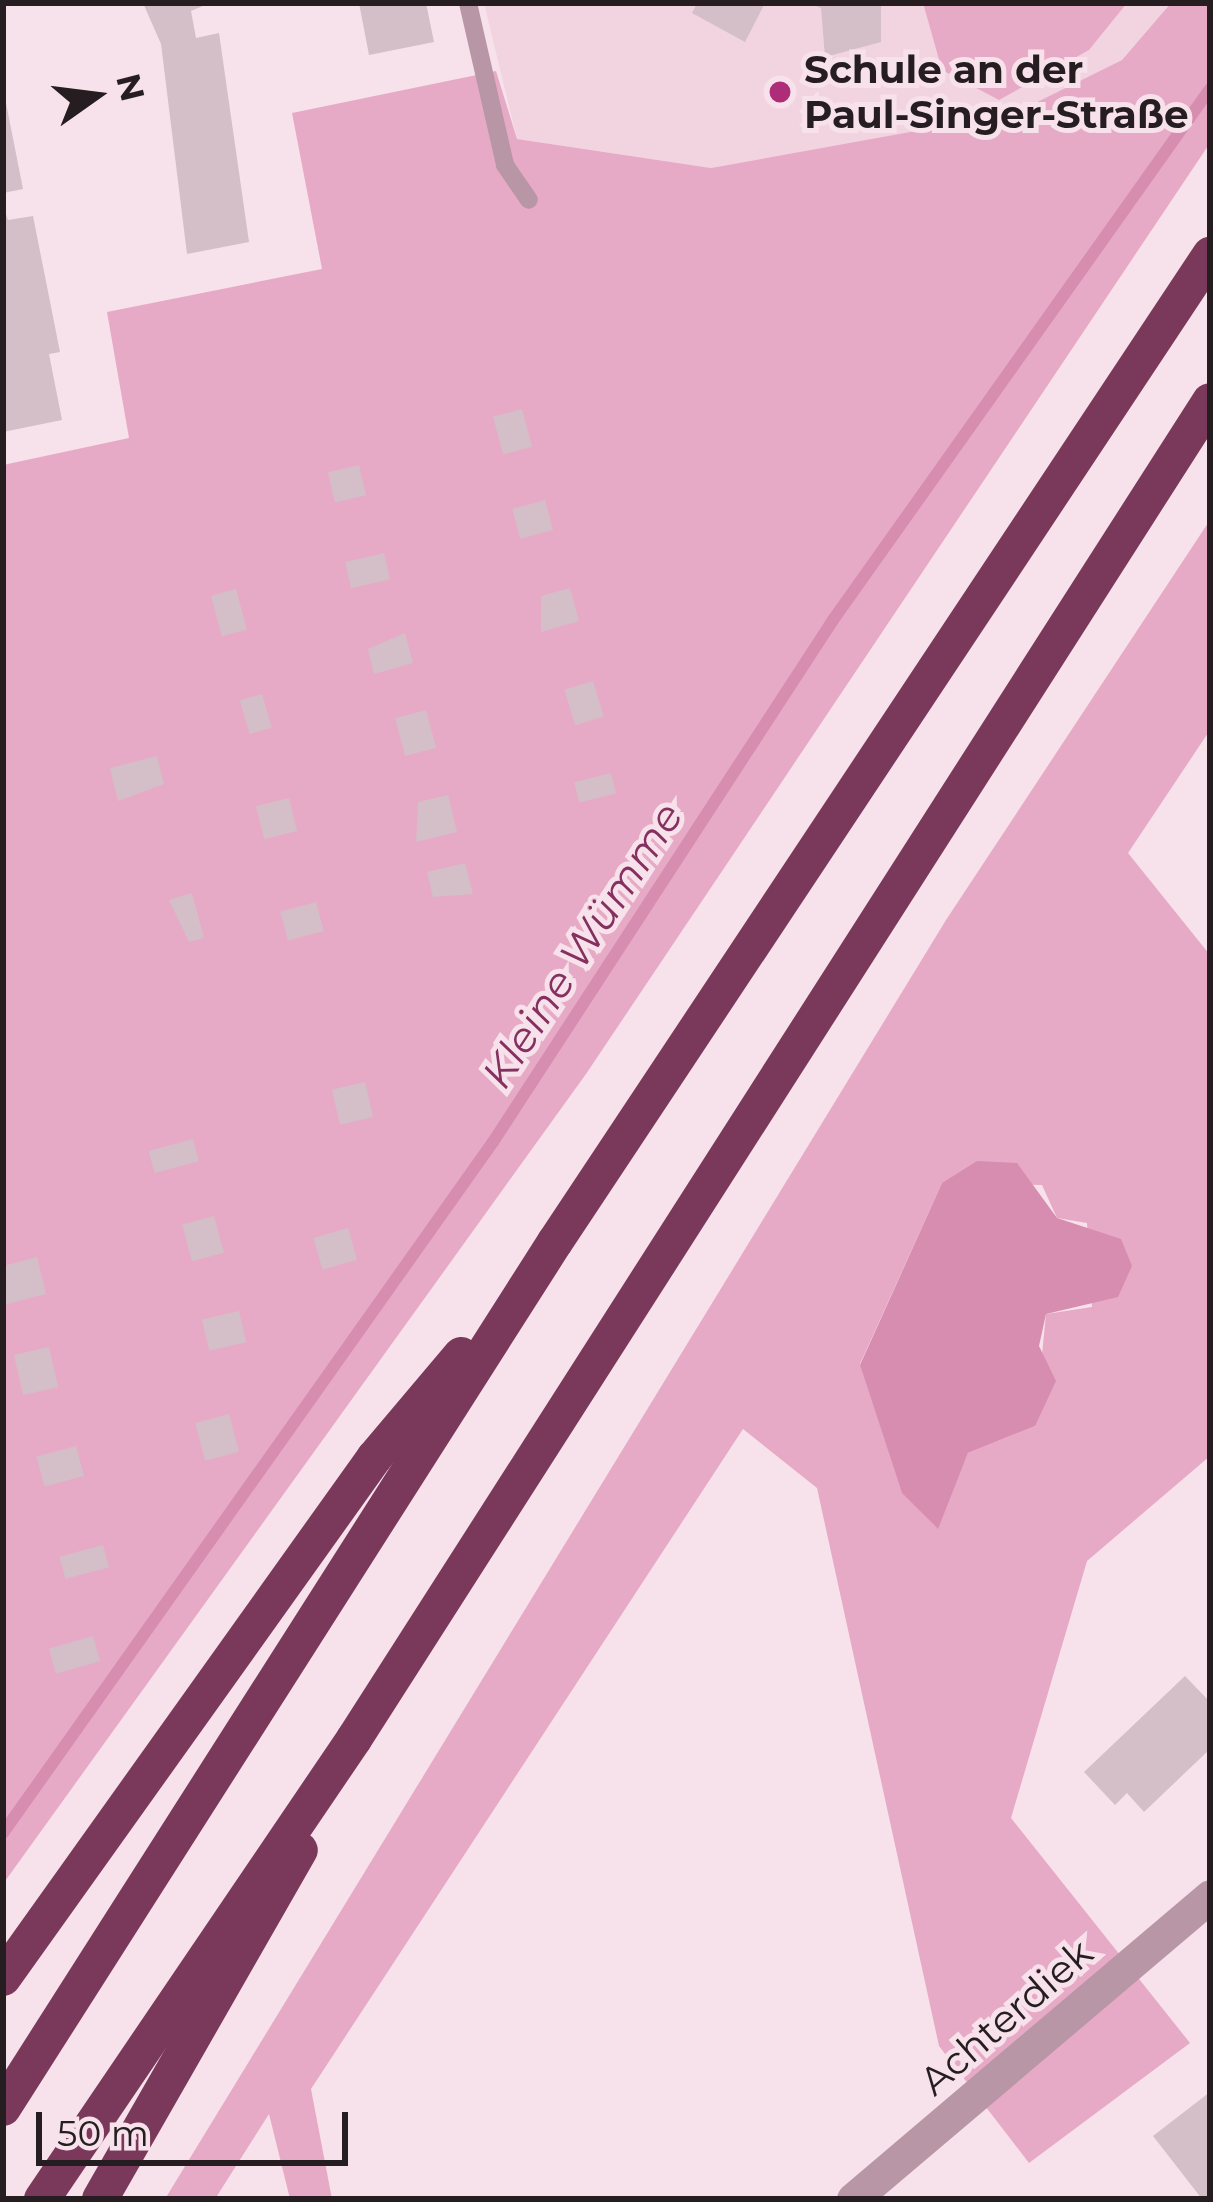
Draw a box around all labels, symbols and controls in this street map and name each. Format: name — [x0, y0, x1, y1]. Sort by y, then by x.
north arrow — [36, 36, 156, 156]
place label: Schule an der Paul-Singer-Straße — [804, 47, 1189, 138]
text: N — [108, 70, 154, 105]
marker: Schule an der Paul-Singer-Straße — [767, 79, 793, 105]
water label: Kleine Wümme — [471, 793, 693, 1097]
street label: Achterdiek — [910, 1929, 1102, 2105]
scale bar — [42, 2088, 354, 2162]
text: 50 m — [57, 2111, 149, 2155]

